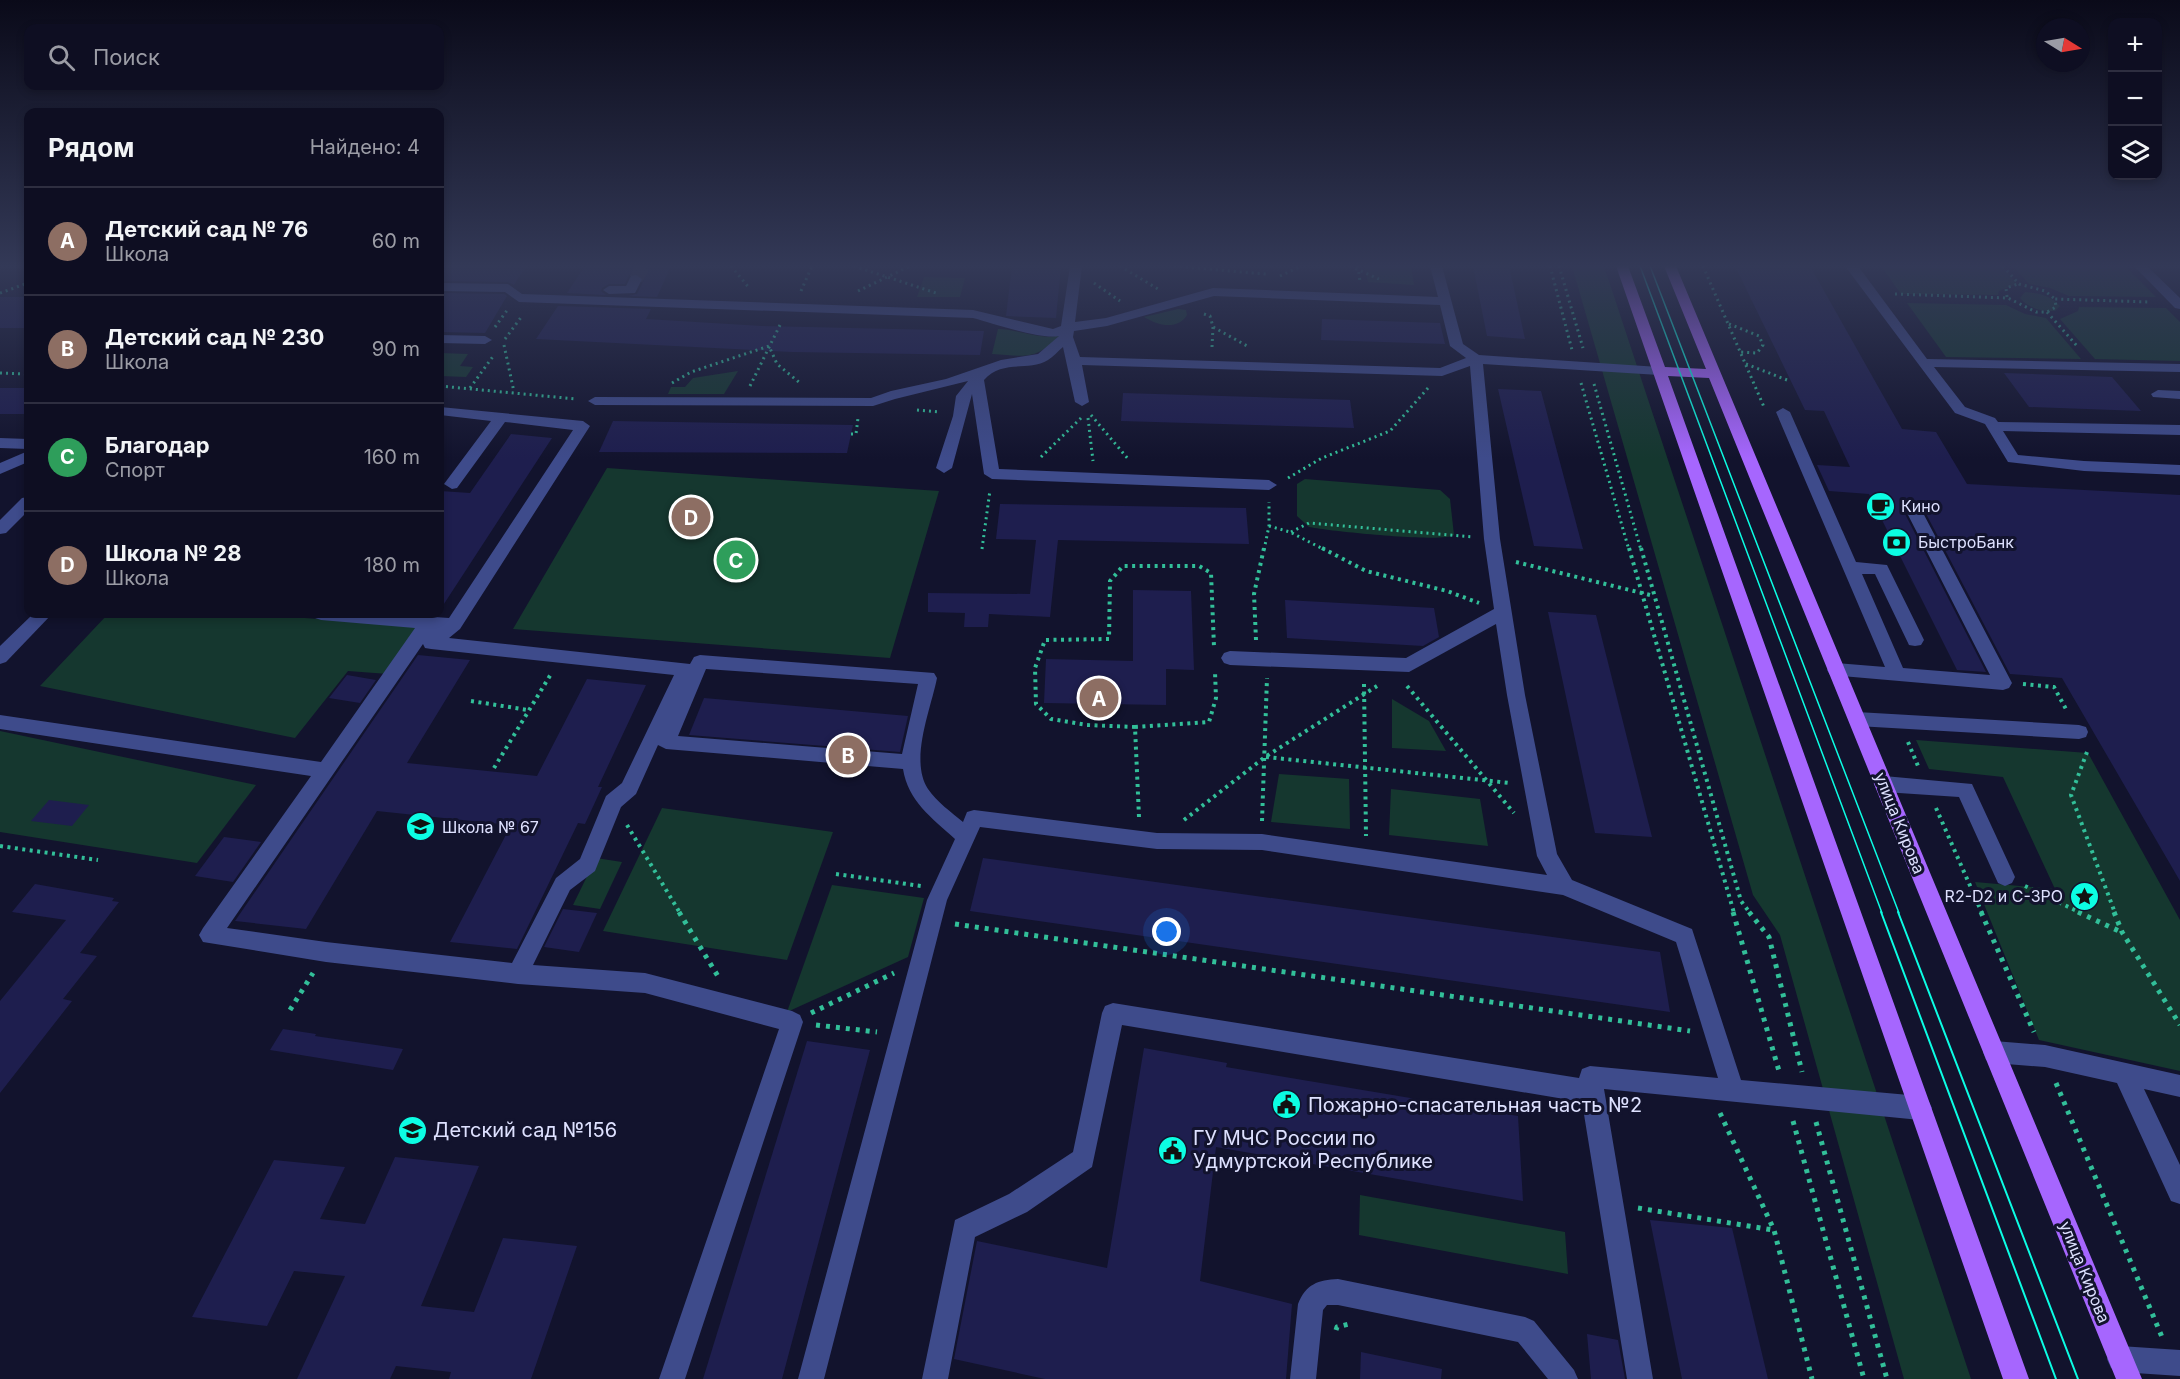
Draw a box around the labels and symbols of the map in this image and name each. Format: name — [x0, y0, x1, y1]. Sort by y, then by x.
north arrow — [2036, 18, 2090, 72]
cafe icon: Кино — [1864, 490, 1896, 522]
pin: D — [672, 494, 710, 540]
place label: Кино — [1901, 496, 1940, 516]
bank icon: БыстроБанк — [1881, 526, 1913, 558]
place label: БыстроБанк — [1918, 532, 2014, 552]
pin: C — [716, 538, 756, 582]
pin: A — [1080, 676, 1118, 720]
pin: B — [828, 732, 868, 777]
street label: улица Кирова — [1871, 769, 1929, 877]
school or university icon: Школа № 67 — [405, 811, 437, 843]
place label: Школа № 67 — [442, 817, 539, 837]
place icon: R2-D2 и C-3PO — [2068, 880, 2100, 912]
place label: R2-D2 и C-3PO — [1945, 886, 2063, 906]
your location — [1152, 917, 1181, 946]
public building icon: Пожарно-спасательная часть №2 — [1271, 1089, 1303, 1121]
place label: Пожарно-спасательная часть №2 — [1308, 1093, 1642, 1117]
school or university icon: Детский сад №156 — [396, 1114, 428, 1146]
place label: Детский сад №156 — [433, 1118, 617, 1142]
place label: ГУ МЧС России по Удмуртской Республике — [1193, 1126, 1433, 1173]
public building icon: ГУ МЧС России по Удмуртской Республике — [1156, 1134, 1188, 1166]
street label: улица Кирова — [2056, 1218, 2114, 1326]

